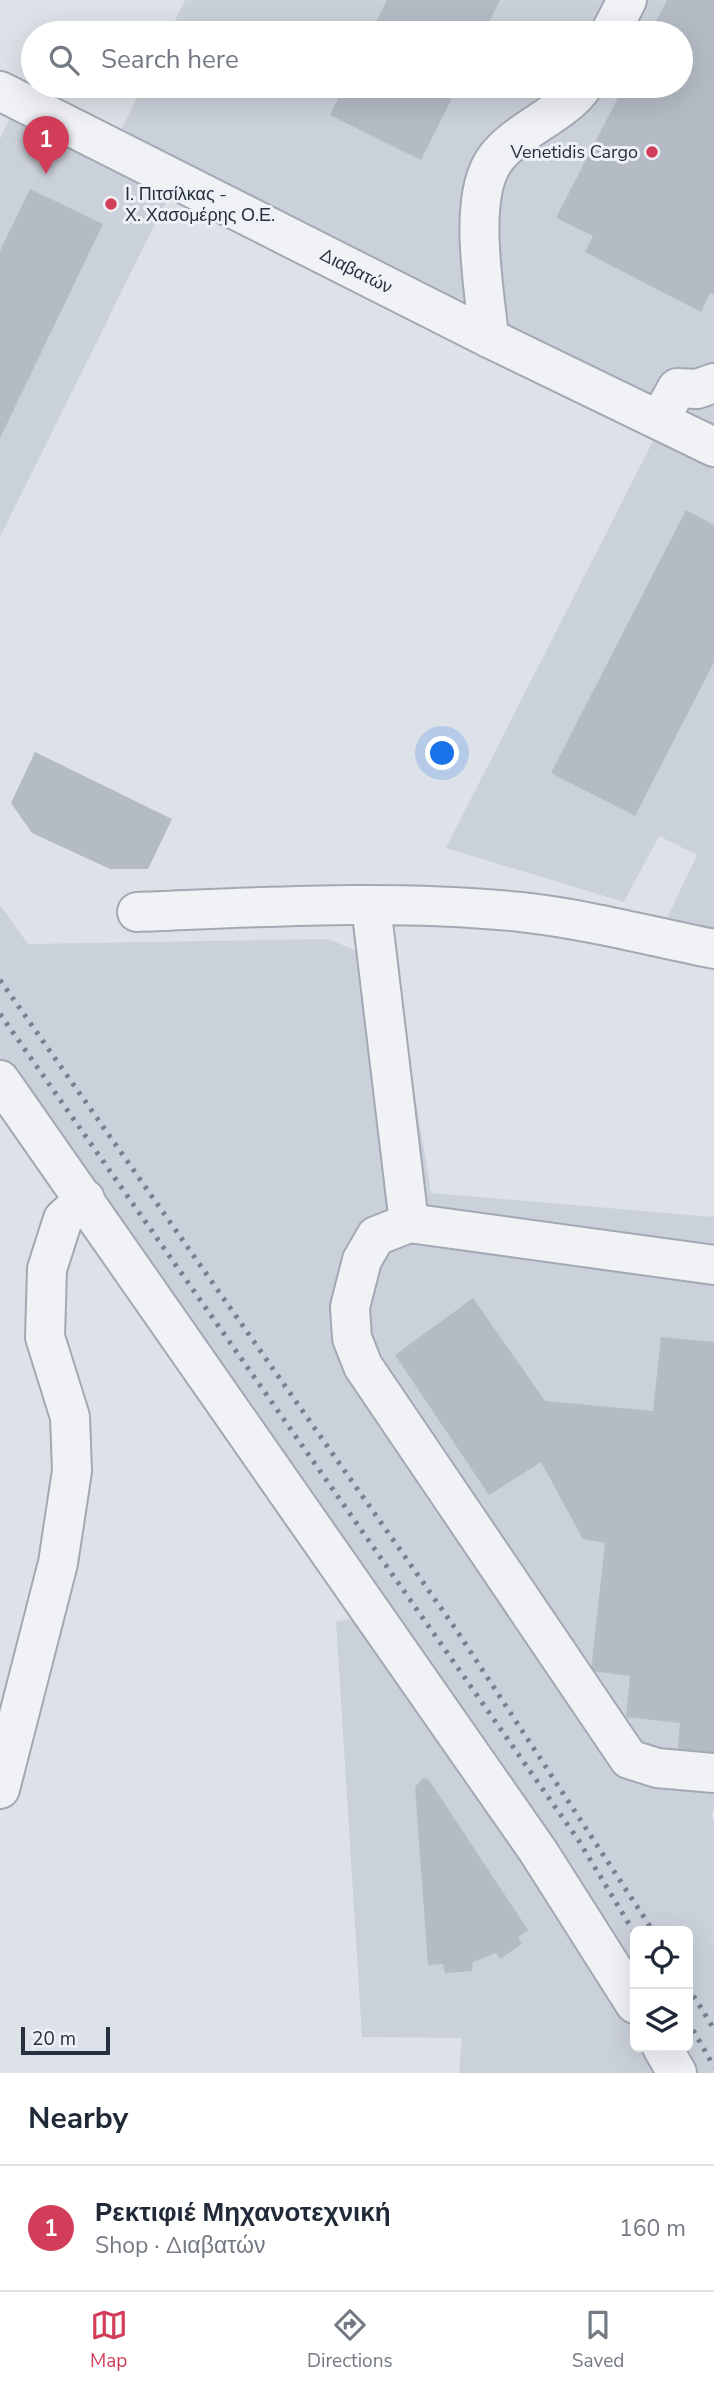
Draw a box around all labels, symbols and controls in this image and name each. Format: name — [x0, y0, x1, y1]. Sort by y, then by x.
search box — [21, 21, 693, 98]
icon: search — [45, 41, 83, 79]
text: Search here — [101, 42, 239, 77]
pin: 1 — [23, 116, 69, 174]
place label: Venetidis Cargo — [510, 140, 638, 164]
marker: Venetidis Cargo — [644, 144, 660, 160]
place label: Ι. Πιτσίλκας - Χ. Χασομέρης Ο.Ε. — [125, 182, 275, 227]
marker: Ι. Πιτσίλκας - Χ. Χασομέρης Ο.Ε. — [103, 196, 119, 212]
street label: Διαβατών — [316, 243, 396, 299]
your location — [425, 736, 459, 770]
map controls — [630, 1926, 693, 2052]
button: locate — [630, 1926, 693, 1989]
button: layers — [630, 1989, 693, 2052]
scale bar — [21, 2024, 110, 2056]
text: 20 m — [32, 2026, 76, 2052]
text: Nearby — [28, 2098, 128, 2139]
text: Ρεκτιφιέ Μηχανοτεχνική — [95, 2195, 391, 2230]
text: 1 — [44, 2213, 58, 2244]
text: 160 m — [619, 2213, 686, 2244]
text: Shop · Διαβατών — [95, 2230, 265, 2261]
tab: Map — [90, 2306, 128, 2374]
tab: Directions — [307, 2306, 393, 2374]
tab: Saved — [572, 2306, 624, 2374]

